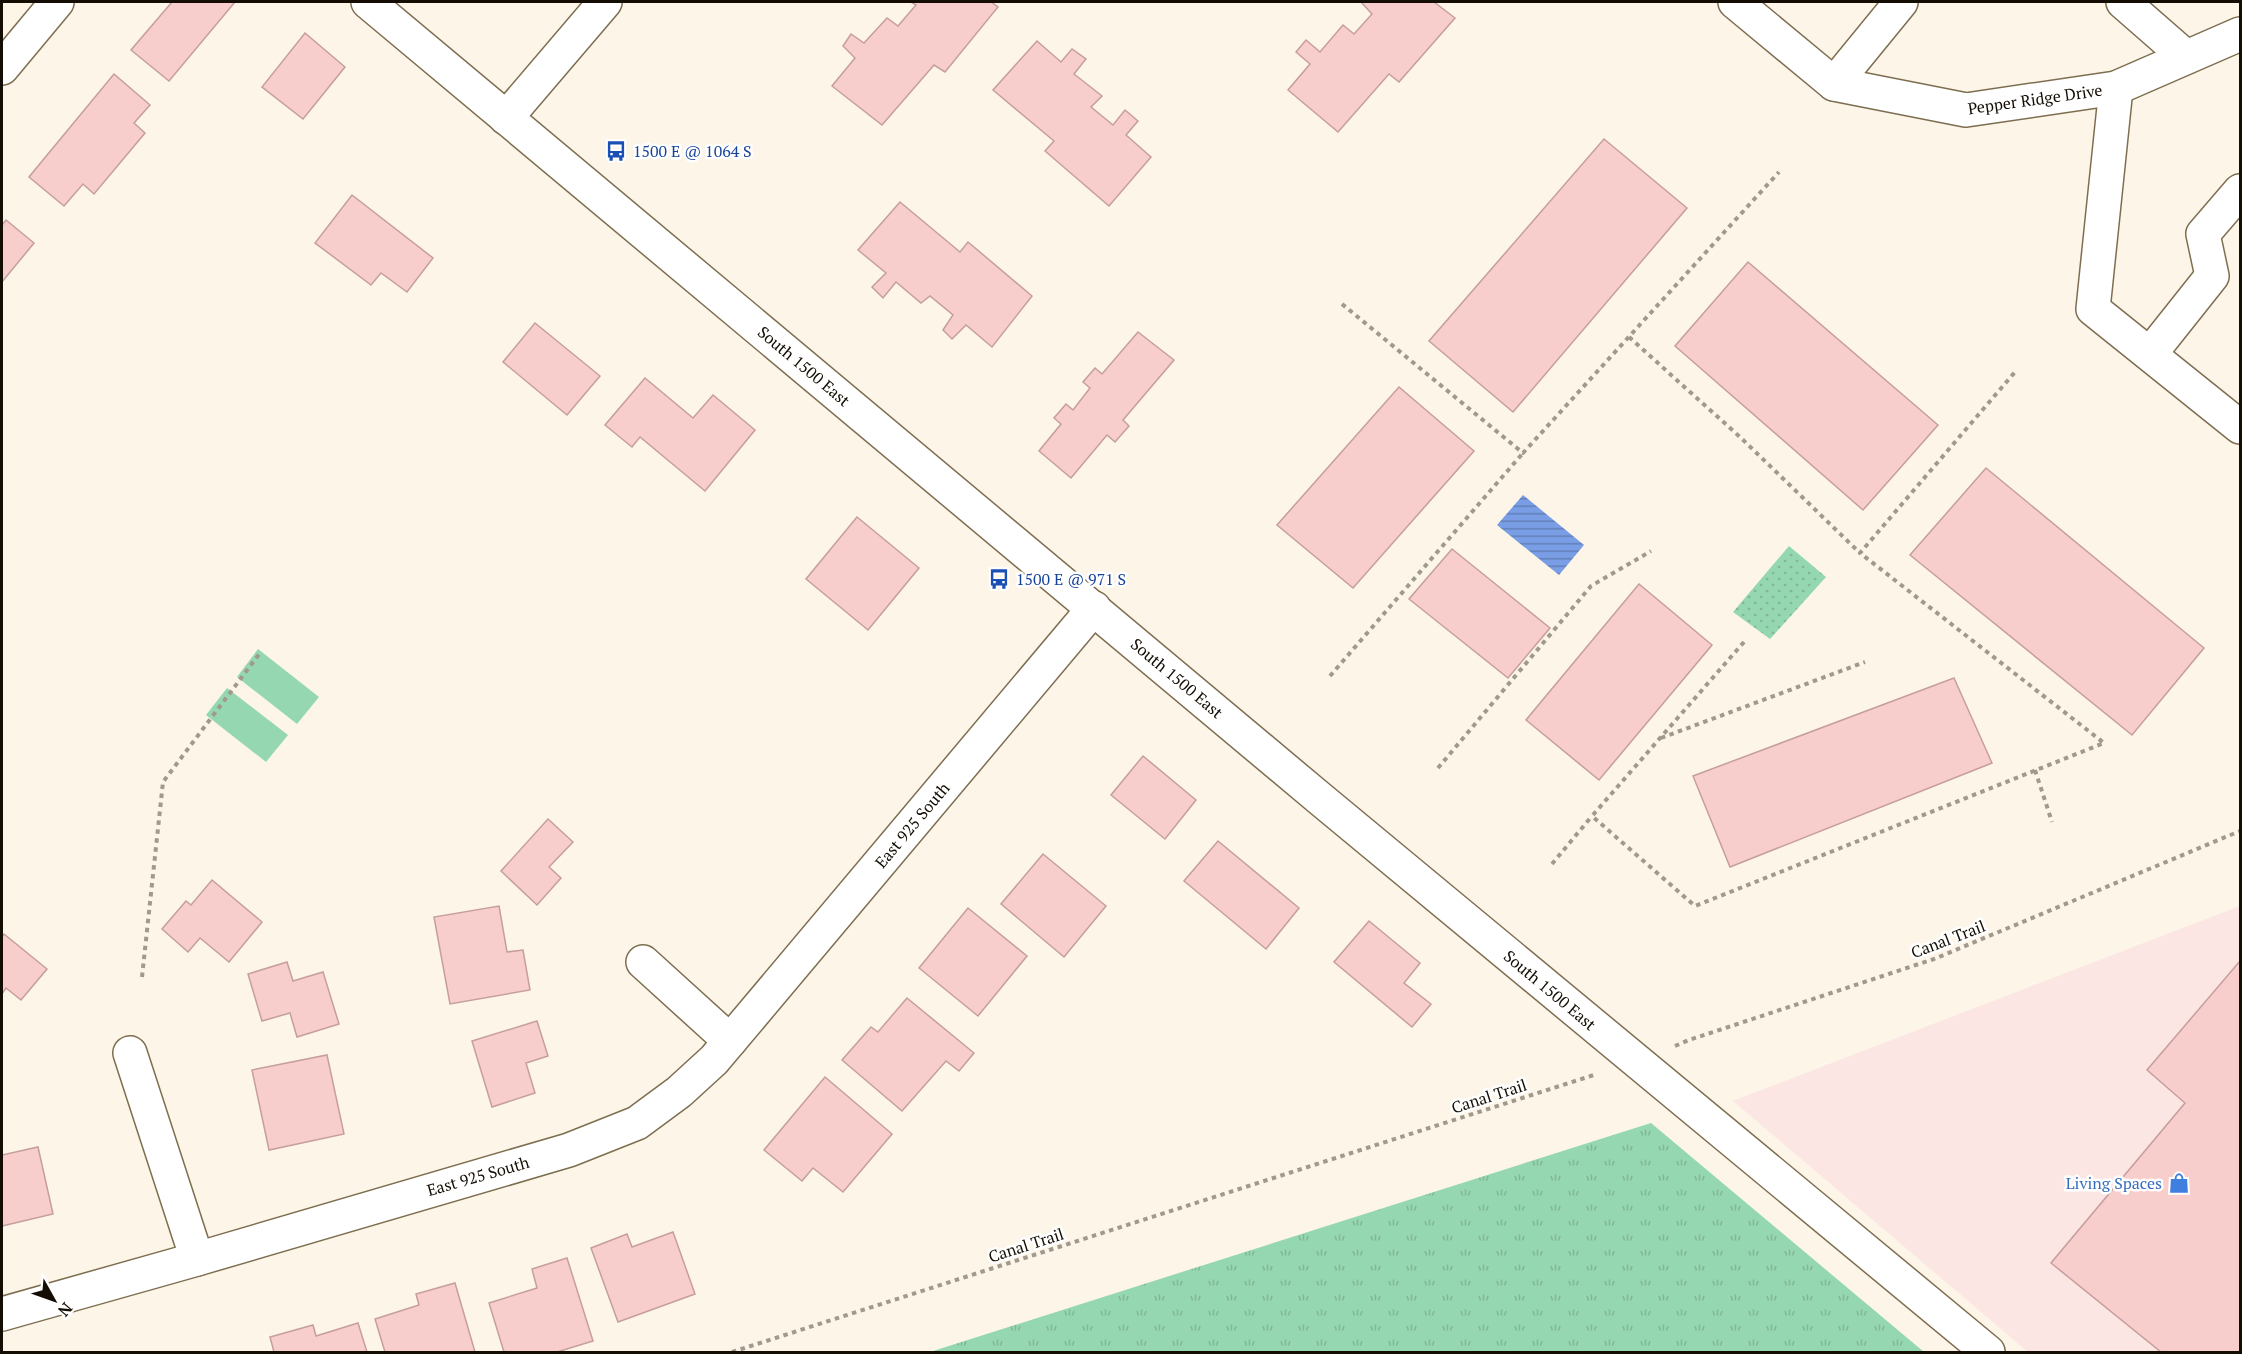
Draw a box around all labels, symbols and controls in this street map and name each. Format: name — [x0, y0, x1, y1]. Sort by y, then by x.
street label: Pepper Ridge Drive — [1966, 79, 2104, 119]
bus stop icon: 1500 E @ 1064 S — [604, 139, 628, 163]
place label: 1500 E @ 1064 S — [633, 140, 752, 162]
street label: South 1500 East — [753, 321, 855, 411]
bus stop icon: 1500 E @ 971 S — [987, 567, 1011, 591]
place label: 1500 E @ 971 S — [1016, 568, 1126, 590]
street label: South 1500 East — [1126, 633, 1228, 723]
street label: East 925 South — [870, 777, 955, 873]
street label: Canal Trail — [1908, 915, 1989, 963]
street label: South 1500 East — [1499, 945, 1601, 1035]
street label: Canal Trail — [1449, 1073, 1530, 1119]
street label: East 925 South — [424, 1151, 532, 1201]
shop icon: Living Spaces — [2167, 1171, 2191, 1195]
place label: Living Spaces — [2066, 1172, 2162, 1194]
street label: Canal Trail — [986, 1222, 1067, 1268]
north arrow — [24, 1270, 84, 1330]
text: N — [53, 1298, 78, 1321]

